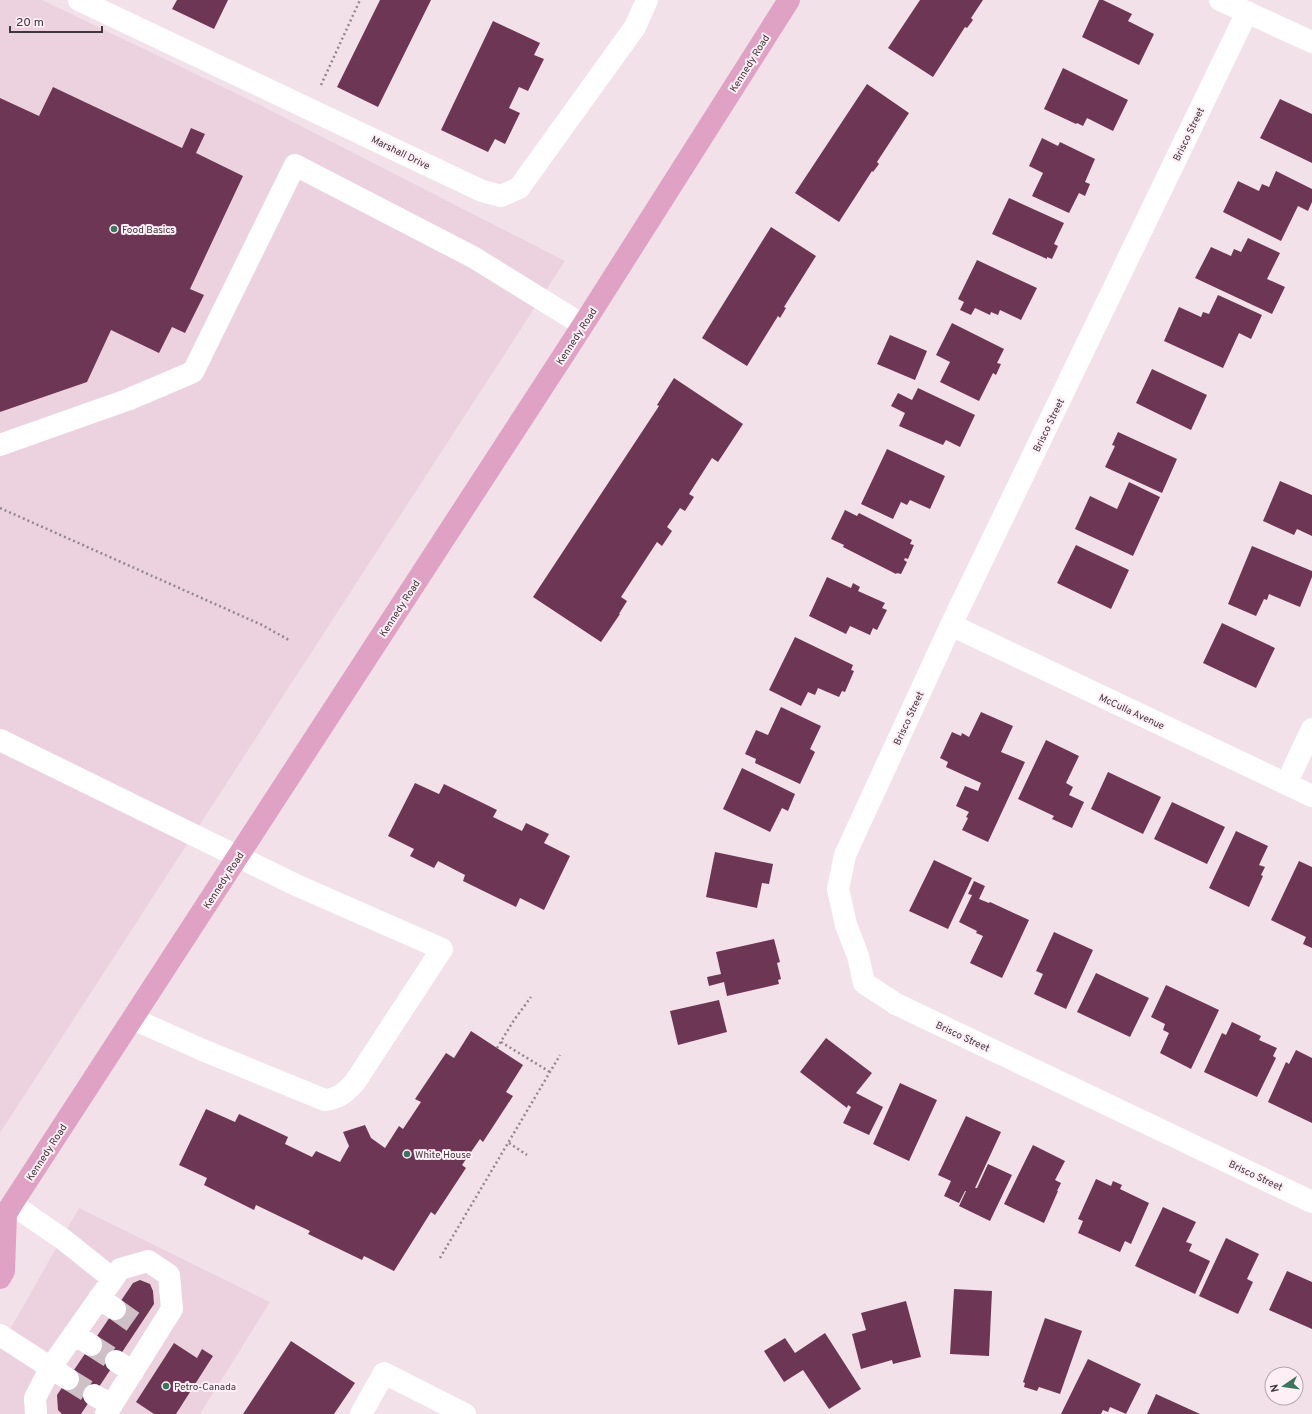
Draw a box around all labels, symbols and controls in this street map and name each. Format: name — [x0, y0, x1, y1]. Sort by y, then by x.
scale bar — [10, 8, 102, 34]
text: 20 m — [16, 15, 44, 31]
street label: Kennedy Road — [727, 33, 773, 95]
street label: Brisco Street — [1171, 106, 1208, 164]
street label: Marshall Drive — [369, 134, 432, 173]
marker: Food Basics — [109, 224, 119, 234]
place label: Food Basics — [122, 224, 175, 237]
street label: Kennedy Road — [554, 306, 601, 368]
street label: Brisco Street — [1031, 397, 1068, 455]
street label: Kennedy Road — [377, 578, 424, 640]
street label: Brisco Street — [891, 689, 928, 748]
street label: McCulla Avenue — [1097, 691, 1166, 733]
street label: Kennedy Road — [201, 850, 248, 912]
street label: Brisco Street — [933, 1019, 992, 1056]
street label: Kennedy Road — [24, 1122, 71, 1184]
marker: White House — [402, 1149, 412, 1159]
place label: White House — [415, 1149, 471, 1162]
street label: Brisco Street — [1226, 1158, 1285, 1195]
north arrow — [1264, 1366, 1304, 1406]
marker: Petro-Canada — [161, 1381, 171, 1391]
place label: Petro-Canada — [174, 1381, 236, 1394]
text: N — [1268, 1383, 1283, 1393]

